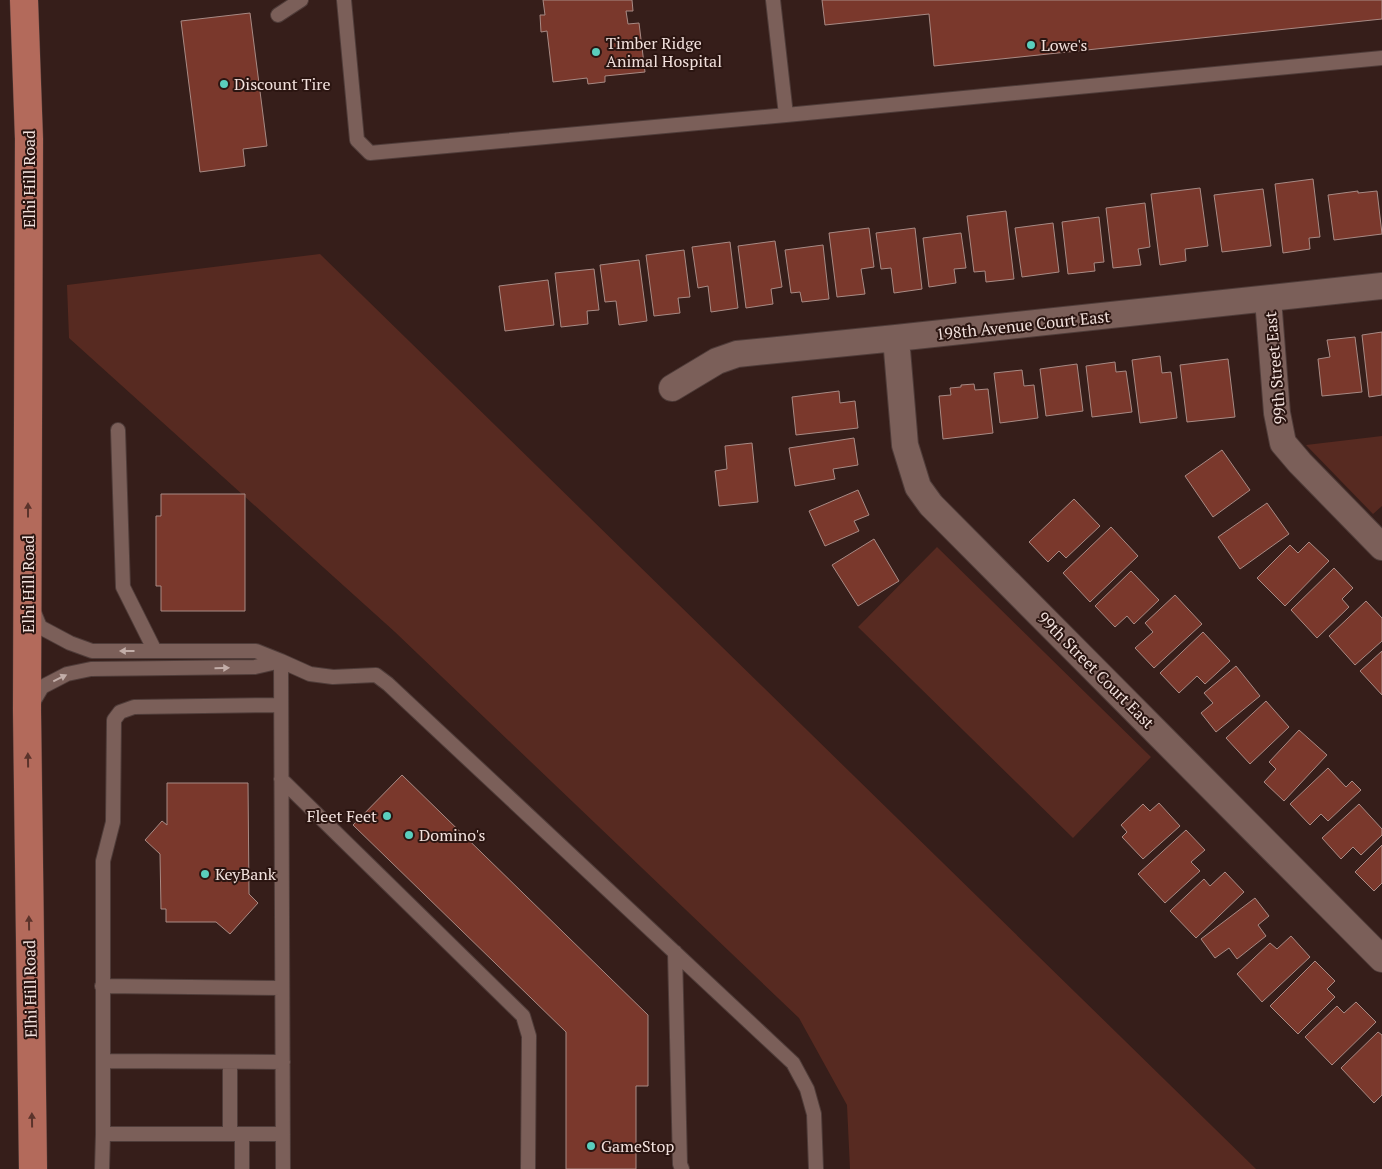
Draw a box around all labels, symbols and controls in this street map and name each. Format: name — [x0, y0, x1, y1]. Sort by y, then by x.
place label: Timber Ridge Animal Hospital — [606, 32, 722, 72]
place label: Lowe's — [1041, 34, 1087, 56]
marker: Lowe's — [1025, 39, 1037, 51]
marker: Timber Ridge Animal Hospital — [590, 46, 602, 58]
place label: Discount Tire — [234, 73, 331, 95]
marker: Discount Tire — [218, 78, 230, 90]
street label: Elhi Hill Road — [18, 130, 40, 228]
street label: 198th Avenue Court East — [935, 305, 1111, 345]
street label: 99th Street East — [1259, 311, 1291, 425]
one-way arrow — [24, 502, 32, 518]
street label: Elhi Hill Road — [17, 535, 39, 633]
street label: 99th Street Court East — [1033, 607, 1159, 733]
one-way arrow — [119, 647, 135, 655]
one-way arrow — [214, 664, 230, 672]
one-way arrow — [53, 674, 68, 682]
one-way arrow — [24, 752, 32, 768]
place label: Fleet Feet — [307, 805, 377, 827]
marker: Fleet Feet — [381, 810, 393, 822]
place label: Domino's — [419, 824, 486, 846]
marker: Domino's — [403, 829, 415, 841]
place label: KeyBank — [215, 863, 277, 885]
marker: KeyBank — [199, 868, 211, 880]
one-way arrow — [25, 915, 33, 931]
street label: Elhi Hill Road — [18, 940, 42, 1038]
one-way arrow — [28, 1112, 36, 1128]
place label: GameStop — [601, 1135, 674, 1157]
marker: GameStop — [585, 1140, 597, 1152]

